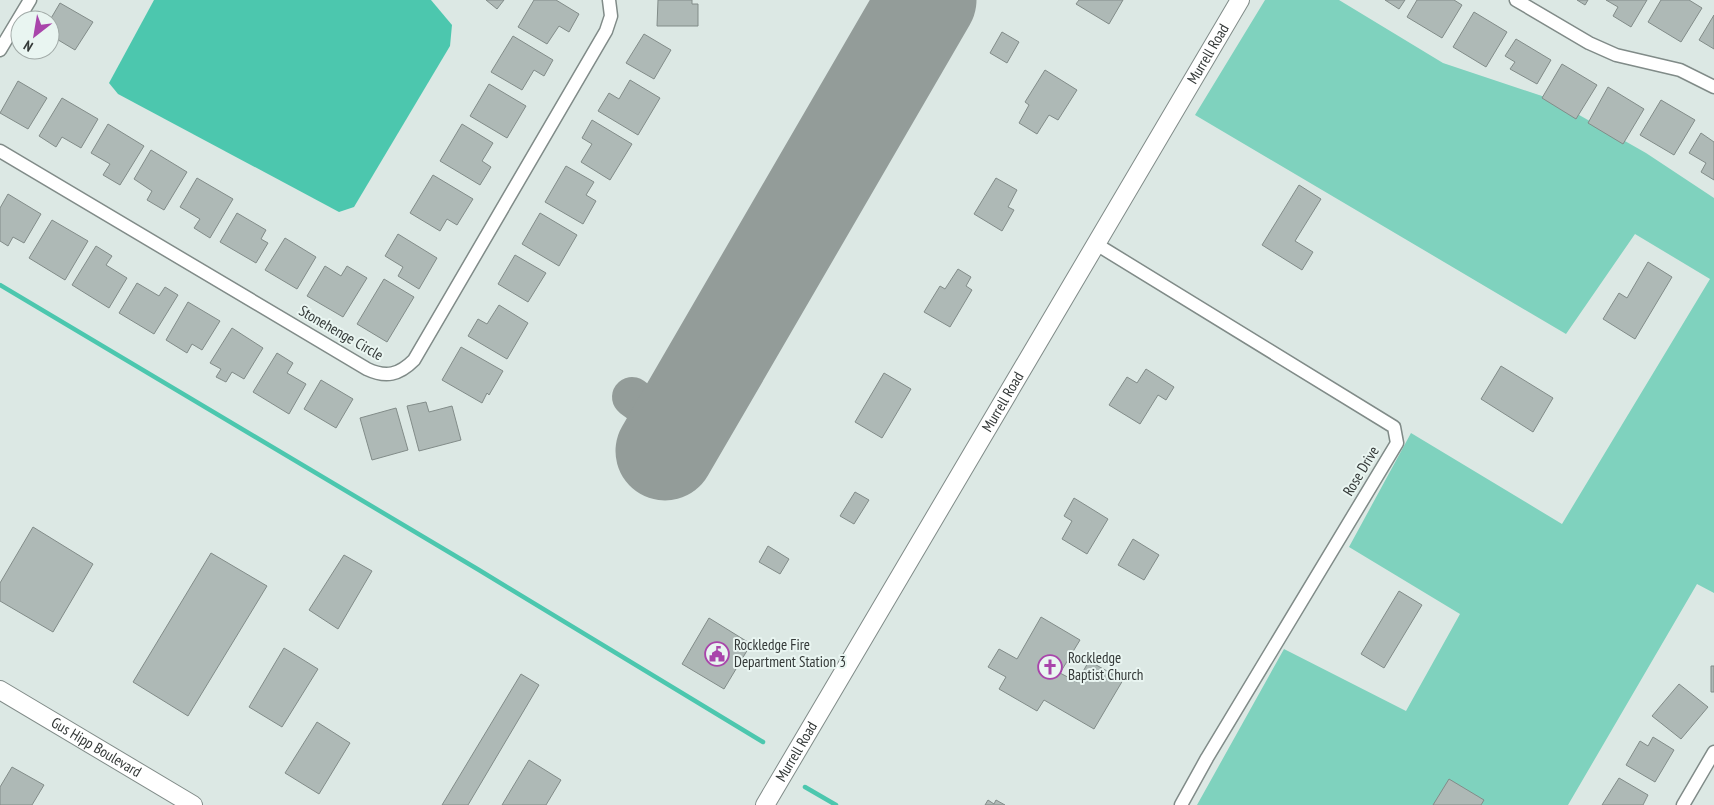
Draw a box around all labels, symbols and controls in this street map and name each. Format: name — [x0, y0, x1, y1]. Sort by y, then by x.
north arrow — [10, 10, 60, 60]
street label: Murrell Road — [1183, 20, 1233, 87]
text: N — [20, 36, 36, 56]
street label: Stonehenge Circle — [296, 301, 387, 364]
street label: Murrell Road — [977, 368, 1027, 435]
street label: Rose Drive — [1338, 442, 1383, 499]
place label: Rockledge Fire Department Station 3 — [734, 635, 846, 671]
public building icon: Rockledge Fire Department Station 3 — [704, 641, 730, 667]
place label: Rockledge Baptist Church — [1068, 648, 1143, 684]
church icon: Rockledge Baptist Church — [1037, 654, 1063, 680]
street label: Gus Hipp Boulevard — [48, 713, 145, 781]
street label: Murrell Road — [771, 718, 821, 785]

